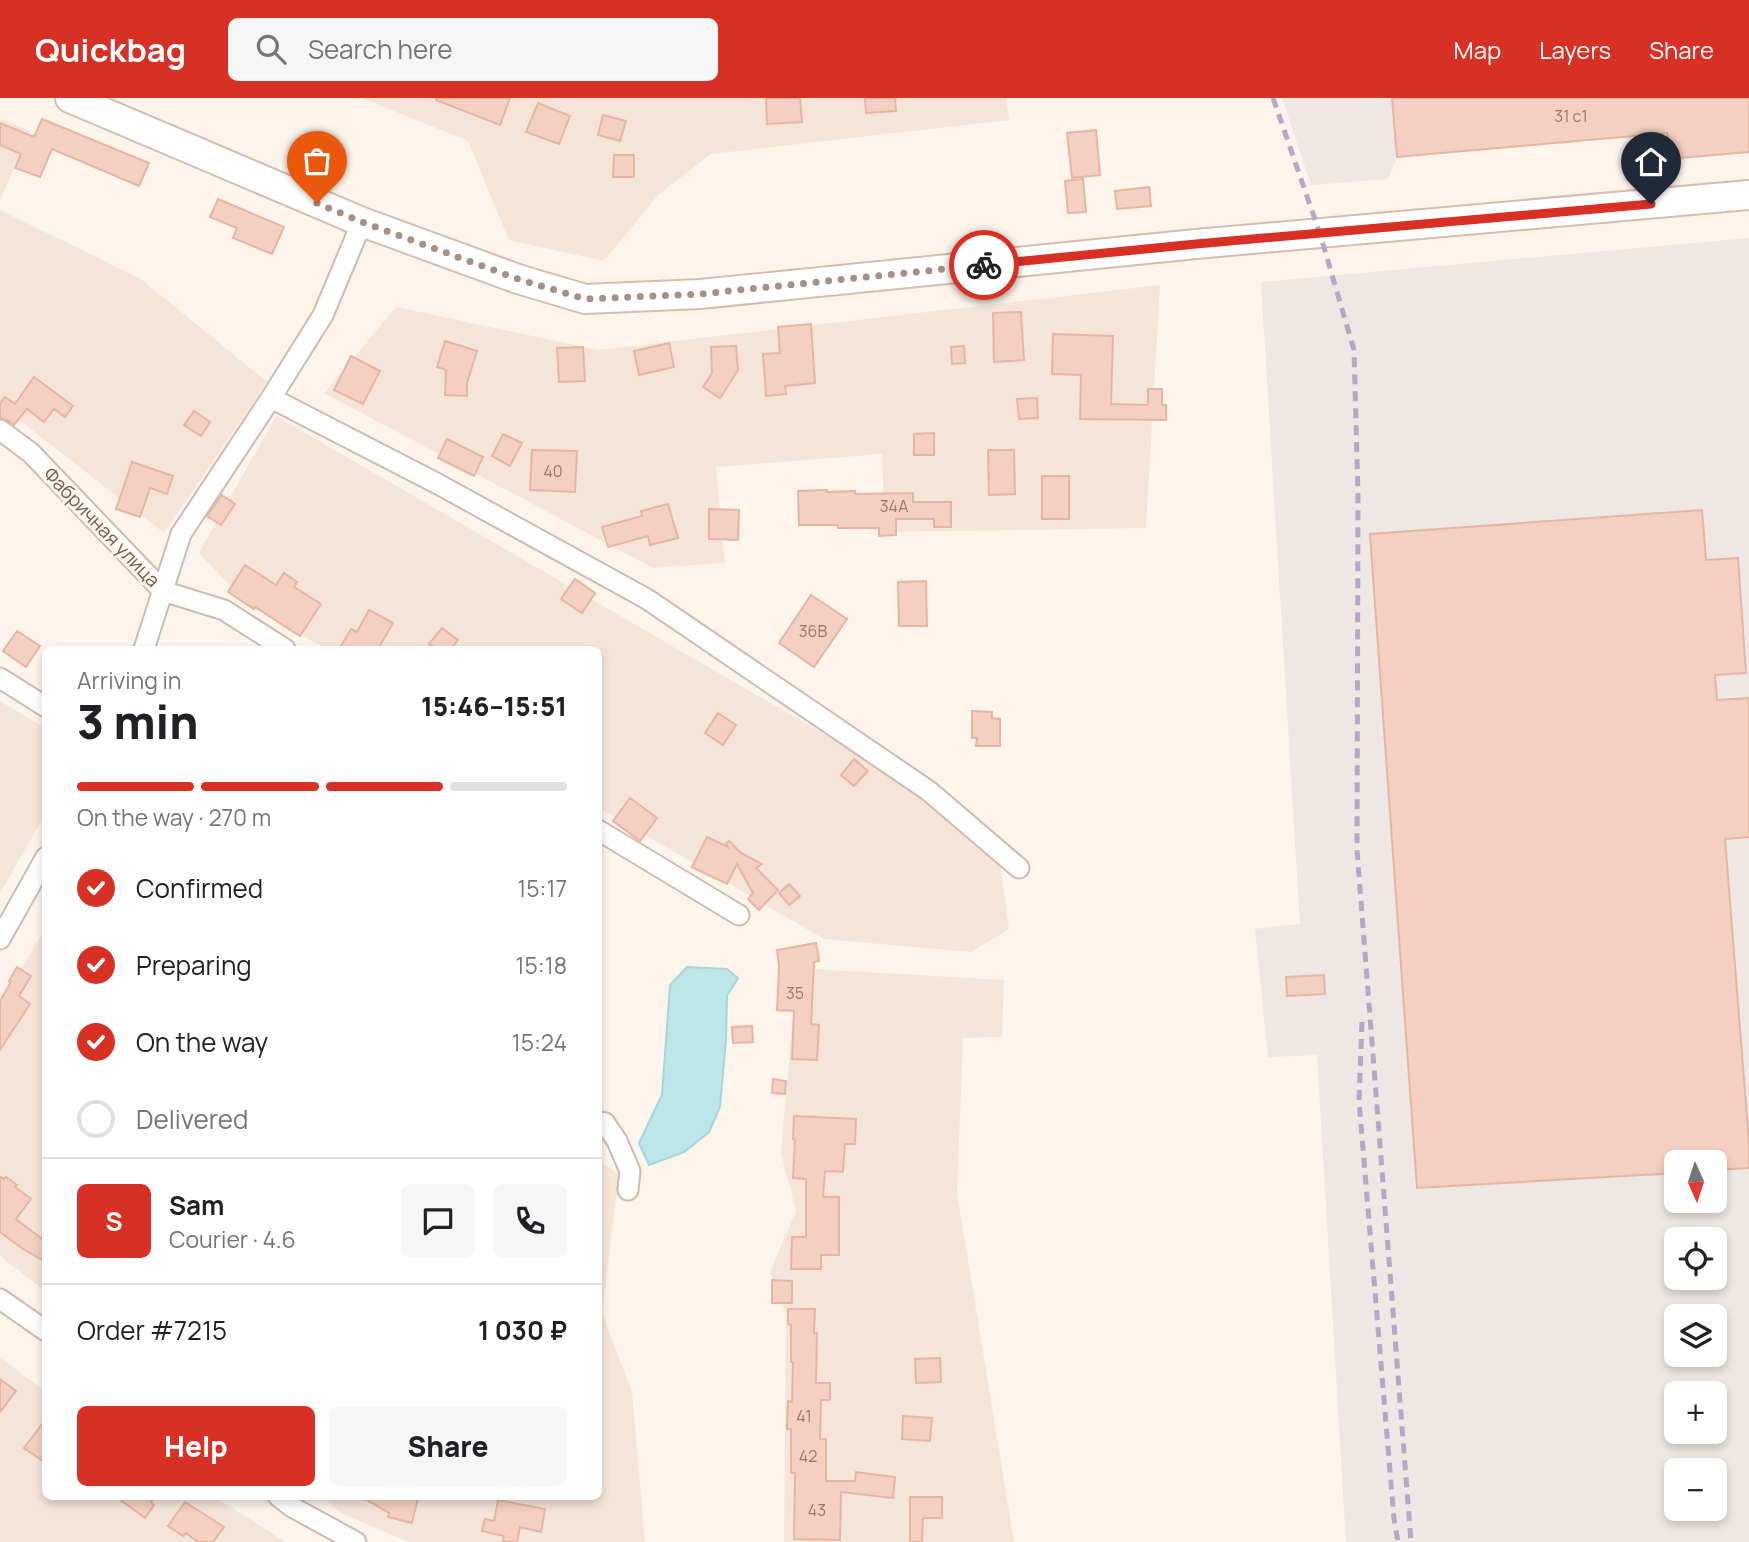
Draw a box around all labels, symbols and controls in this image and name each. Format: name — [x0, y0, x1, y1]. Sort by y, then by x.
search box — [228, 18, 718, 81]
text: Quickbag — [35, 27, 186, 72]
icon: search — [252, 30, 290, 68]
text: Search here — [308, 31, 453, 67]
text: Map — [1454, 33, 1501, 66]
text: Layers — [1539, 33, 1611, 66]
text: Share — [1649, 33, 1714, 66]
house number: 31 c1 — [1554, 105, 1588, 127]
pin — [287, 131, 347, 203]
pin — [1621, 132, 1681, 204]
icon: bag — [298, 142, 336, 180]
icon: home — [1632, 143, 1670, 181]
courier — [949, 230, 1019, 300]
icon: bike — [965, 246, 1003, 284]
house number: 40 — [543, 460, 563, 482]
street label: Фабричная улица — [38, 461, 166, 593]
house number: 34А — [880, 495, 908, 517]
house number: 36В — [799, 620, 827, 642]
text: Arriving in — [77, 664, 182, 696]
text: 15:46–15:51 — [421, 688, 567, 724]
text: 3 min — [77, 690, 198, 753]
text: On the way · 270 m — [77, 801, 271, 833]
icon: check — [77, 869, 115, 907]
text: Confirmed — [136, 870, 263, 906]
text: 15:17 — [517, 872, 567, 904]
icon: check — [77, 946, 115, 984]
text: Preparing — [136, 947, 252, 983]
text: 15:18 — [516, 949, 567, 981]
house number: 35 — [786, 982, 804, 1004]
icon: check — [77, 1023, 115, 1061]
text: On the way — [136, 1024, 268, 1060]
text: 15:24 — [512, 1026, 567, 1058]
text: Delivered — [136, 1101, 248, 1137]
north arrow — [1664, 1150, 1727, 1213]
map controls — [1664, 1150, 1727, 1521]
button: chat — [401, 1184, 475, 1258]
button: phone — [493, 1184, 567, 1258]
text: Sam — [169, 1187, 224, 1223]
text: S — [105, 1203, 123, 1239]
text: Courier · 4.6 — [169, 1223, 296, 1255]
button: locate — [1664, 1227, 1727, 1290]
button: layers — [1664, 1304, 1727, 1367]
text: Order #7215 — [77, 1312, 227, 1348]
text: 1 030 ₽ — [478, 1312, 567, 1348]
button: + — [1664, 1381, 1727, 1444]
house number: 41 — [796, 1405, 812, 1427]
button: Help — [77, 1406, 315, 1486]
button: Share — [329, 1406, 567, 1486]
house number: 42 — [799, 1445, 817, 1467]
button: − — [1664, 1458, 1727, 1521]
house number: 43 — [808, 1499, 826, 1521]

